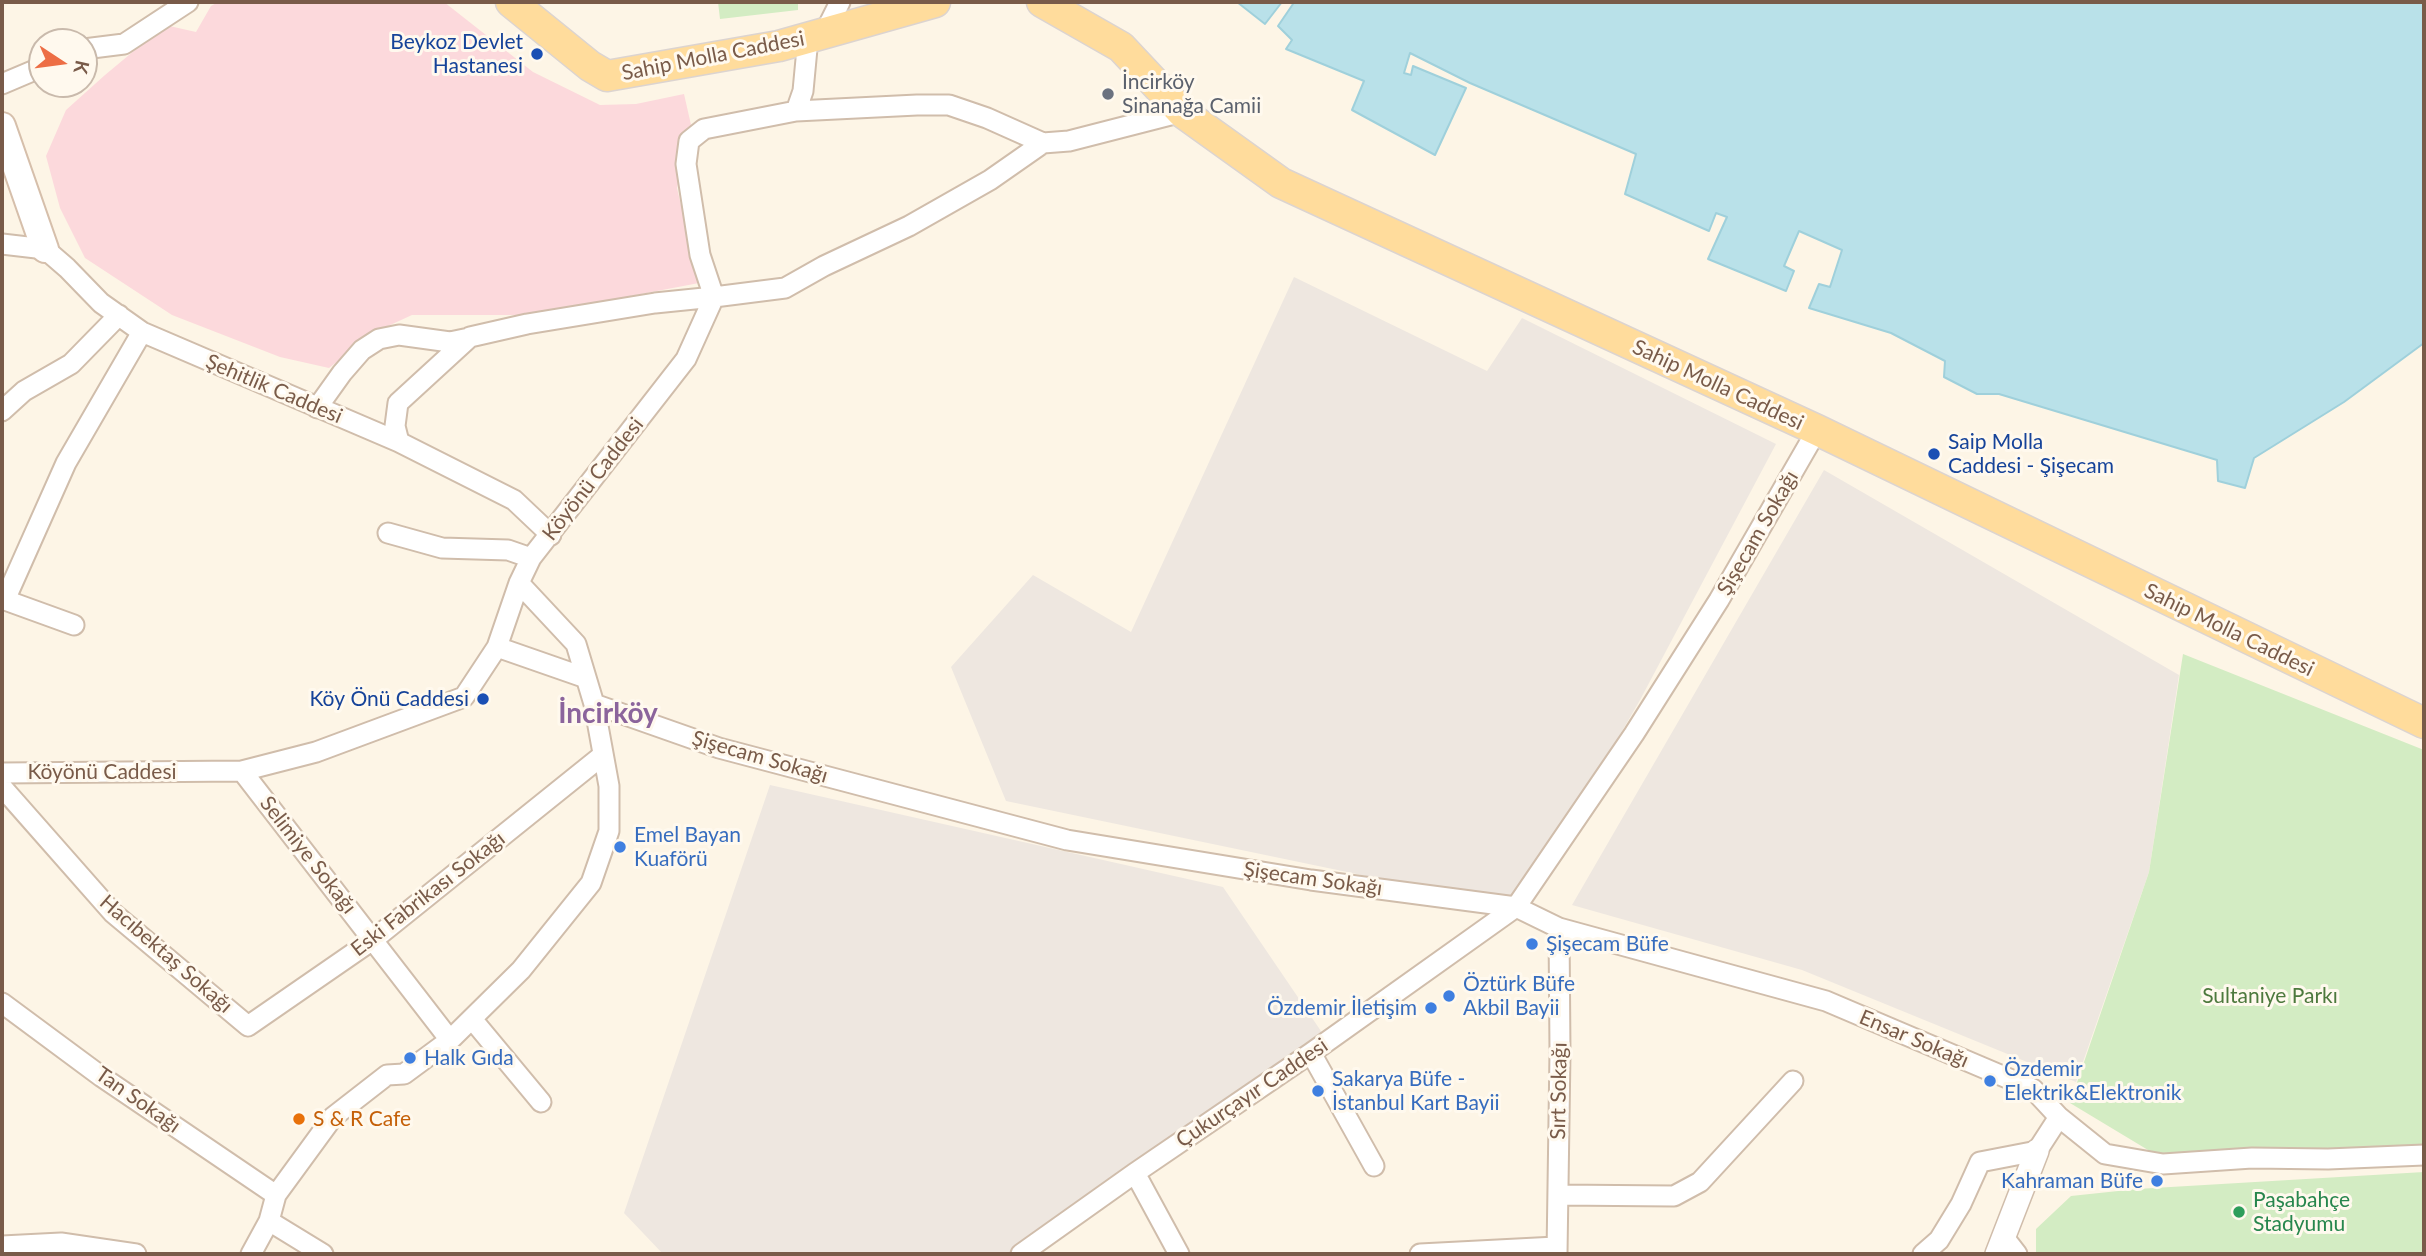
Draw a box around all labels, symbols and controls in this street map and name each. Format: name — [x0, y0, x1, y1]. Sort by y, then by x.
street label: Sahip Molla Caddesi — [620, 26, 806, 86]
north arrow — [28, 28, 98, 98]
place label: Beykoz Devlet Hastanesi — [390, 29, 523, 79]
marker: Beykoz Devlet Hastanesi — [529, 46, 545, 62]
text: K — [69, 58, 95, 76]
place label: İncirköy Sinanağa Camii — [1122, 69, 1261, 119]
marker: İncirköy Sinanağa Camii — [1100, 86, 1116, 102]
street label: Sahip Molla Caddesi — [1629, 334, 1807, 436]
street label: Şehitlik Caddesi — [202, 349, 346, 429]
street label: Köyönü Caddesi — [537, 412, 649, 546]
place label: Saip Molla Caddesi - Şişecam — [1948, 429, 2114, 479]
marker: Saip Molla Caddesi - Şişecam — [1926, 446, 1942, 462]
street label: Şişecam Sokağı — [1712, 466, 1804, 600]
street label: Sahip Molla Caddesi — [2140, 578, 2318, 682]
place label: Köy Önü Caddesi — [310, 686, 469, 712]
marker: Köy Önü Caddesi — [475, 691, 491, 707]
district label: İncirköy — [558, 697, 658, 731]
street label: Şişecam Sokağı — [689, 726, 831, 788]
street label: Köyönü Caddesi — [27, 759, 177, 785]
street label: Selimiye Sokağı — [254, 791, 362, 919]
place label: Emel Bayan Kuaförü — [634, 822, 741, 872]
street label: Eski Fabrikası Sokağı — [346, 826, 510, 962]
marker: Emel Bayan Kuaförü — [612, 839, 628, 855]
street label: Şişecam Sokağı — [1242, 857, 1384, 901]
street label: Hacıbektaş Sokağı — [95, 890, 237, 1018]
place label: Şişecam Büfe — [1546, 931, 1669, 957]
marker: Şişecam Büfe — [1524, 936, 1540, 952]
place label: Öztürk Büfe Akbil Bayii — [1463, 971, 1575, 1021]
park label: Sultaniye Parkı — [2202, 983, 2338, 1009]
marker: Öztürk Büfe Akbil Bayii — [1441, 988, 1457, 1004]
place label: Özdemir İletişim — [1267, 995, 1417, 1021]
marker: Özdemir İletişim — [1423, 1000, 1439, 1016]
street label: Ensar Sokağı — [1855, 1005, 1973, 1073]
street label: Çukurçayır Caddesi — [1171, 1033, 1333, 1153]
street label: Sırt Sokağı — [1546, 1042, 1572, 1140]
place label: Halk Gıda — [424, 1045, 514, 1071]
marker: Halk Gıda — [402, 1050, 418, 1066]
place label: Özdemir Elektrik&Elektronik — [2004, 1056, 2181, 1106]
street label: Tan Sokağı — [91, 1062, 185, 1138]
place label: Sakarya Büfe - İstanbul Kart Bayii — [1332, 1066, 1499, 1116]
marker: Özdemir Elektrik&Elektronik — [1982, 1073, 1998, 1089]
marker: Sakarya Büfe - İstanbul Kart Bayii — [1310, 1083, 1326, 1099]
place label: S & R Cafe — [313, 1106, 411, 1132]
marker: S & R Cafe — [291, 1111, 307, 1127]
place label: Kahraman Büfe — [2001, 1168, 2143, 1194]
marker: Kahraman Büfe — [2149, 1173, 2165, 1189]
place label: Paşabahçe Stadyumu — [2253, 1187, 2350, 1237]
marker: Paşabahçe Stadyumu — [2231, 1204, 2247, 1220]

